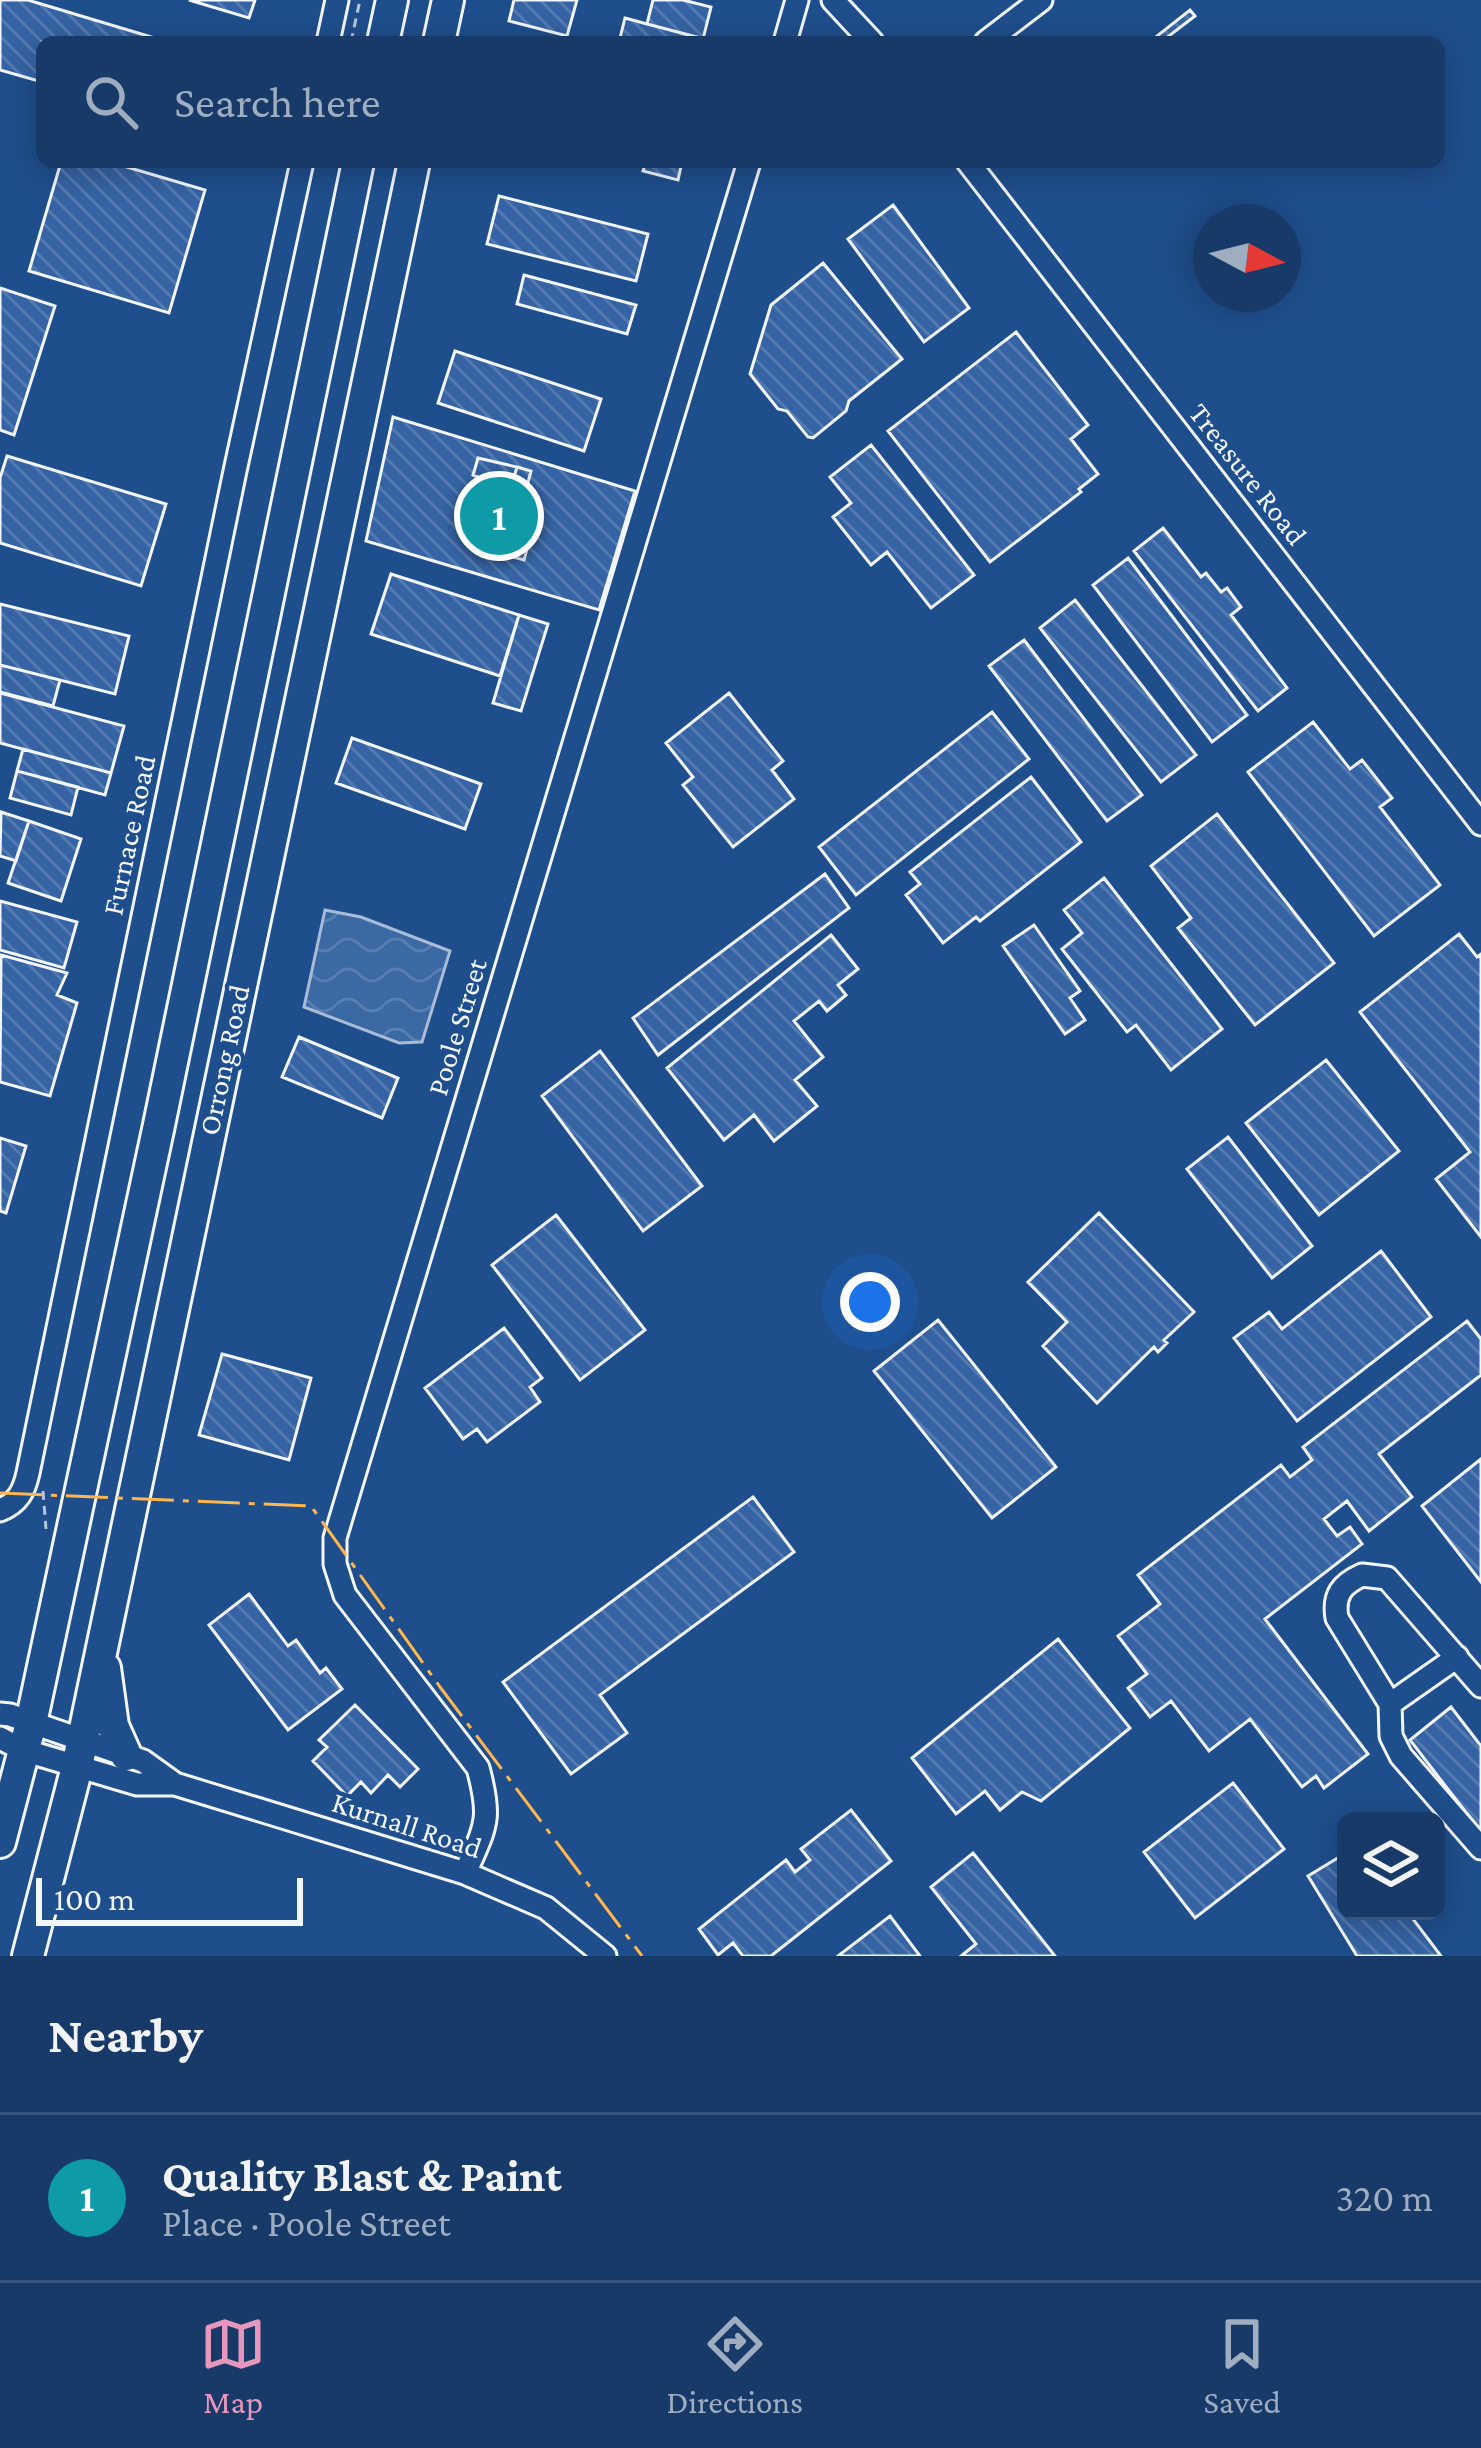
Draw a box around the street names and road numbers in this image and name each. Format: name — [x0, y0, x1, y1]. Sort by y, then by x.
street label: Treasure Road — [1183, 396, 1314, 551]
street label: Furnace Road — [95, 752, 162, 918]
street label: Poole Street — [420, 953, 493, 1099]
street label: Orrong Road — [191, 982, 257, 1138]
street label: Kurnall Road — [328, 1785, 486, 1864]

